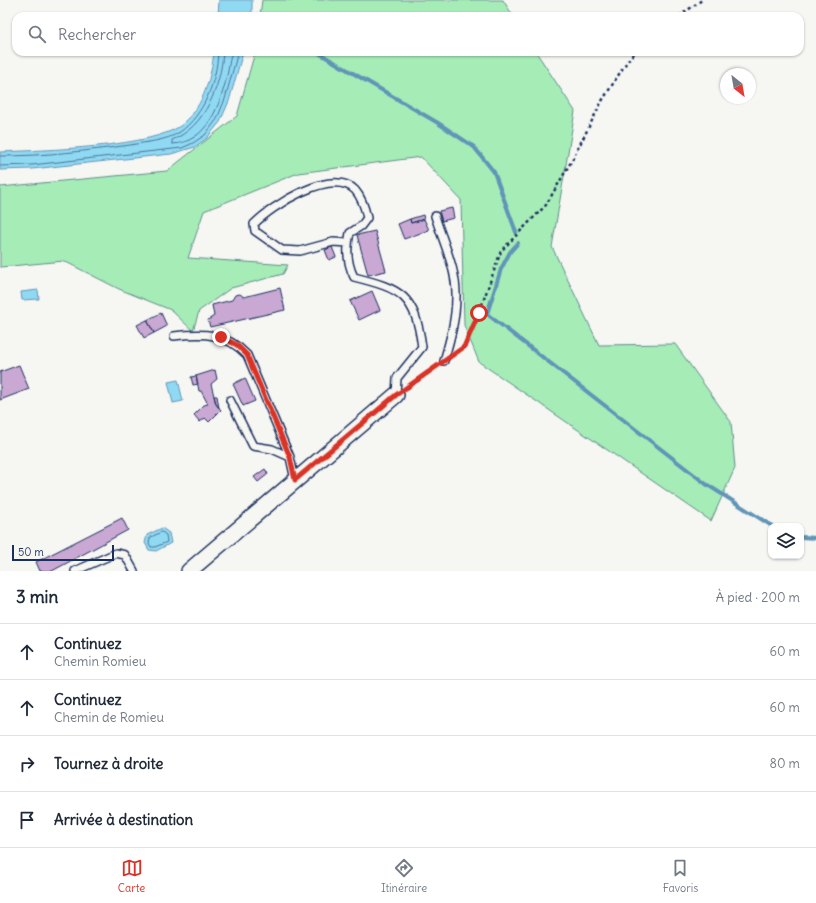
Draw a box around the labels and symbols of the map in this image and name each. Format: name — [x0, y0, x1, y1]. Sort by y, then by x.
north arrow — [720, 68, 756, 104]
route start — [470, 304, 488, 322]
route end — [212, 328, 230, 346]
scale bar — [12, 543, 114, 562]

